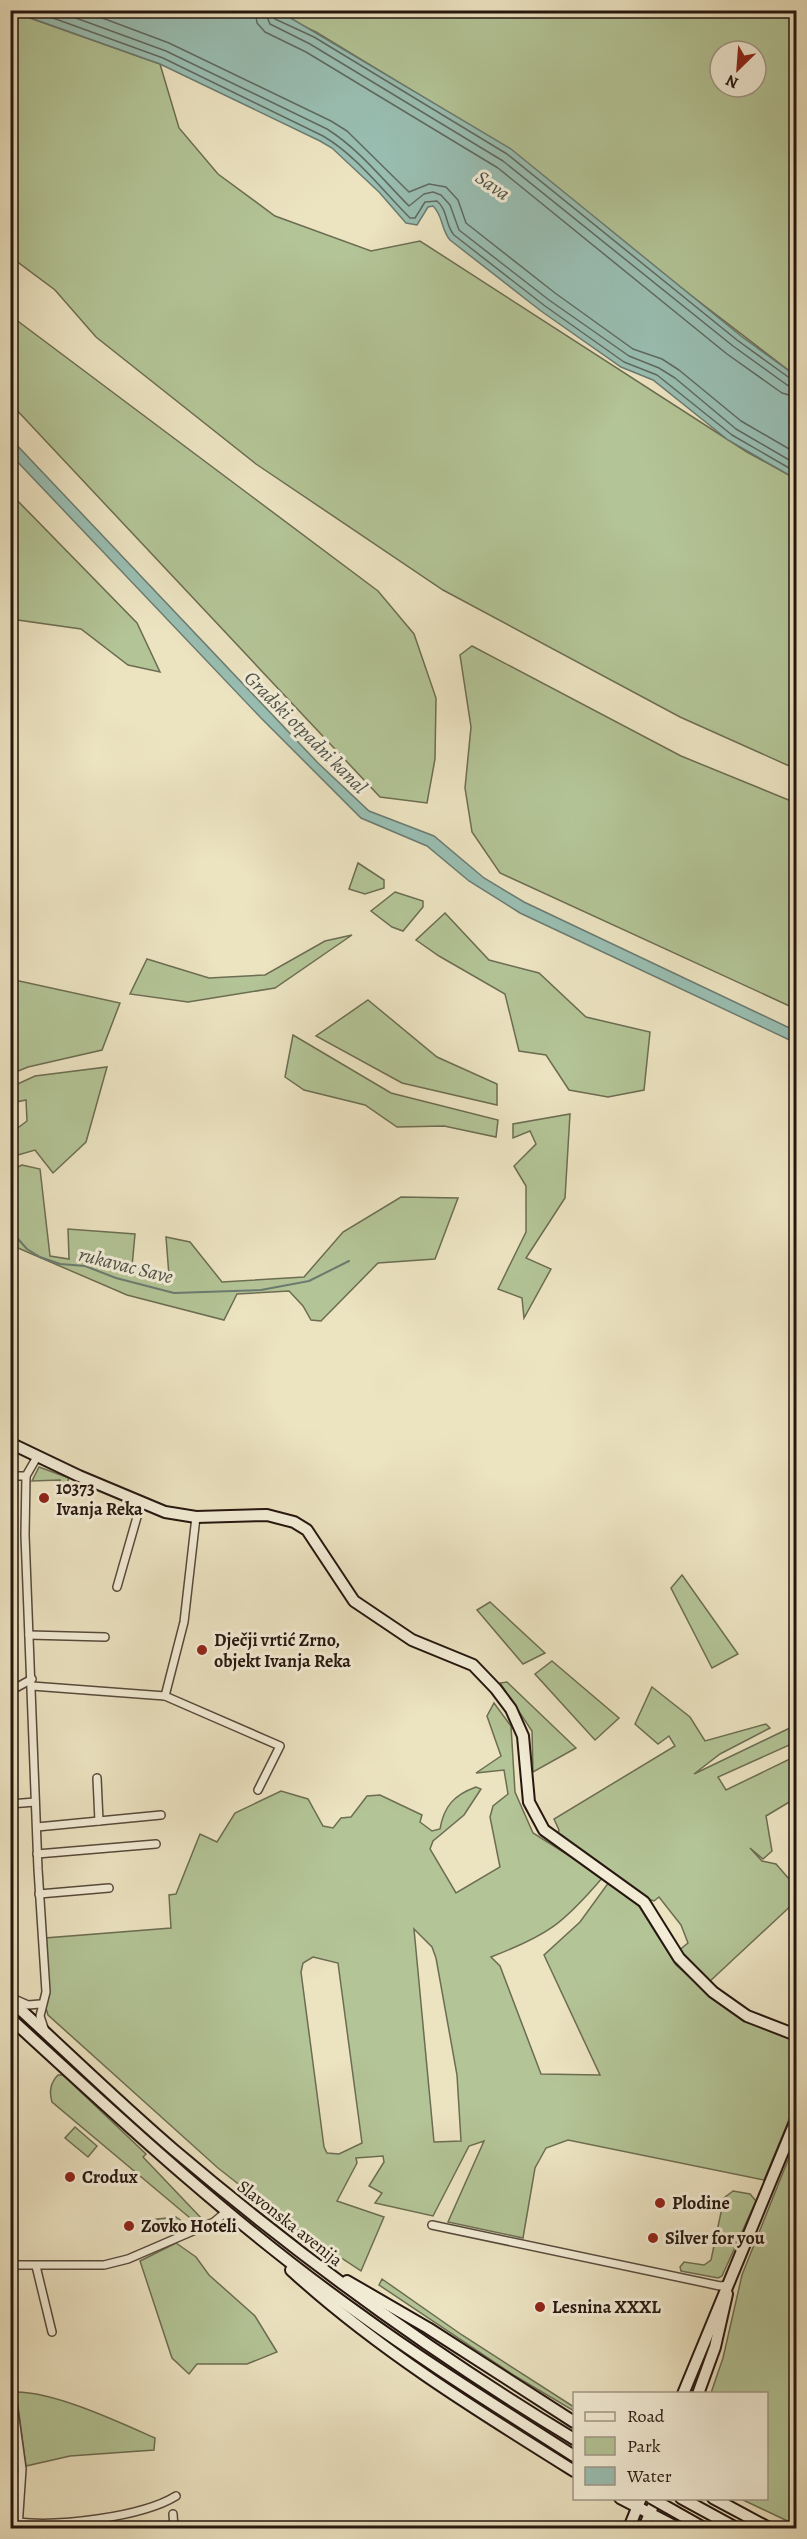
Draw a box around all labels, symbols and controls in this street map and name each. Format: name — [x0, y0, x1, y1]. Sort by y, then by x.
north arrow — [708, 39, 768, 99]
text: N — [722, 69, 742, 94]
water label: Sava — [470, 164, 515, 207]
water label: Gradski otpadni kanal — [238, 665, 373, 800]
water label: rukavac Save — [76, 1241, 176, 1290]
place label: 10373 Ivanja Reka — [56, 1476, 143, 1521]
marker: 10373 Ivanja Reka — [37, 1491, 51, 1505]
place label: Dječji vrtić Zrno, objekt Ivanja Reka — [214, 1628, 351, 1673]
marker: Dječji vrtić Zrno, objekt Ivanja Reka — [195, 1643, 209, 1657]
place label: Crodux — [82, 2165, 138, 2189]
marker: Crodux — [63, 2170, 77, 2184]
street label: Slavonska avenija — [232, 2174, 348, 2272]
place label: Plodine — [672, 2191, 730, 2215]
marker: Plodine — [653, 2196, 667, 2210]
place label: Zovko Hoteli — [141, 2214, 237, 2238]
marker: Zovko Hoteli — [122, 2219, 136, 2233]
place label: Silver for you — [665, 2226, 765, 2250]
marker: Silver for you — [646, 2231, 660, 2245]
place label: Lesnina XXXL — [552, 2295, 661, 2319]
marker: Lesnina XXXL — [533, 2300, 547, 2314]
legend — [573, 2392, 768, 2500]
text: Road — [627, 2404, 665, 2428]
text: Park — [627, 2434, 661, 2458]
text: Water — [626, 2464, 672, 2488]

